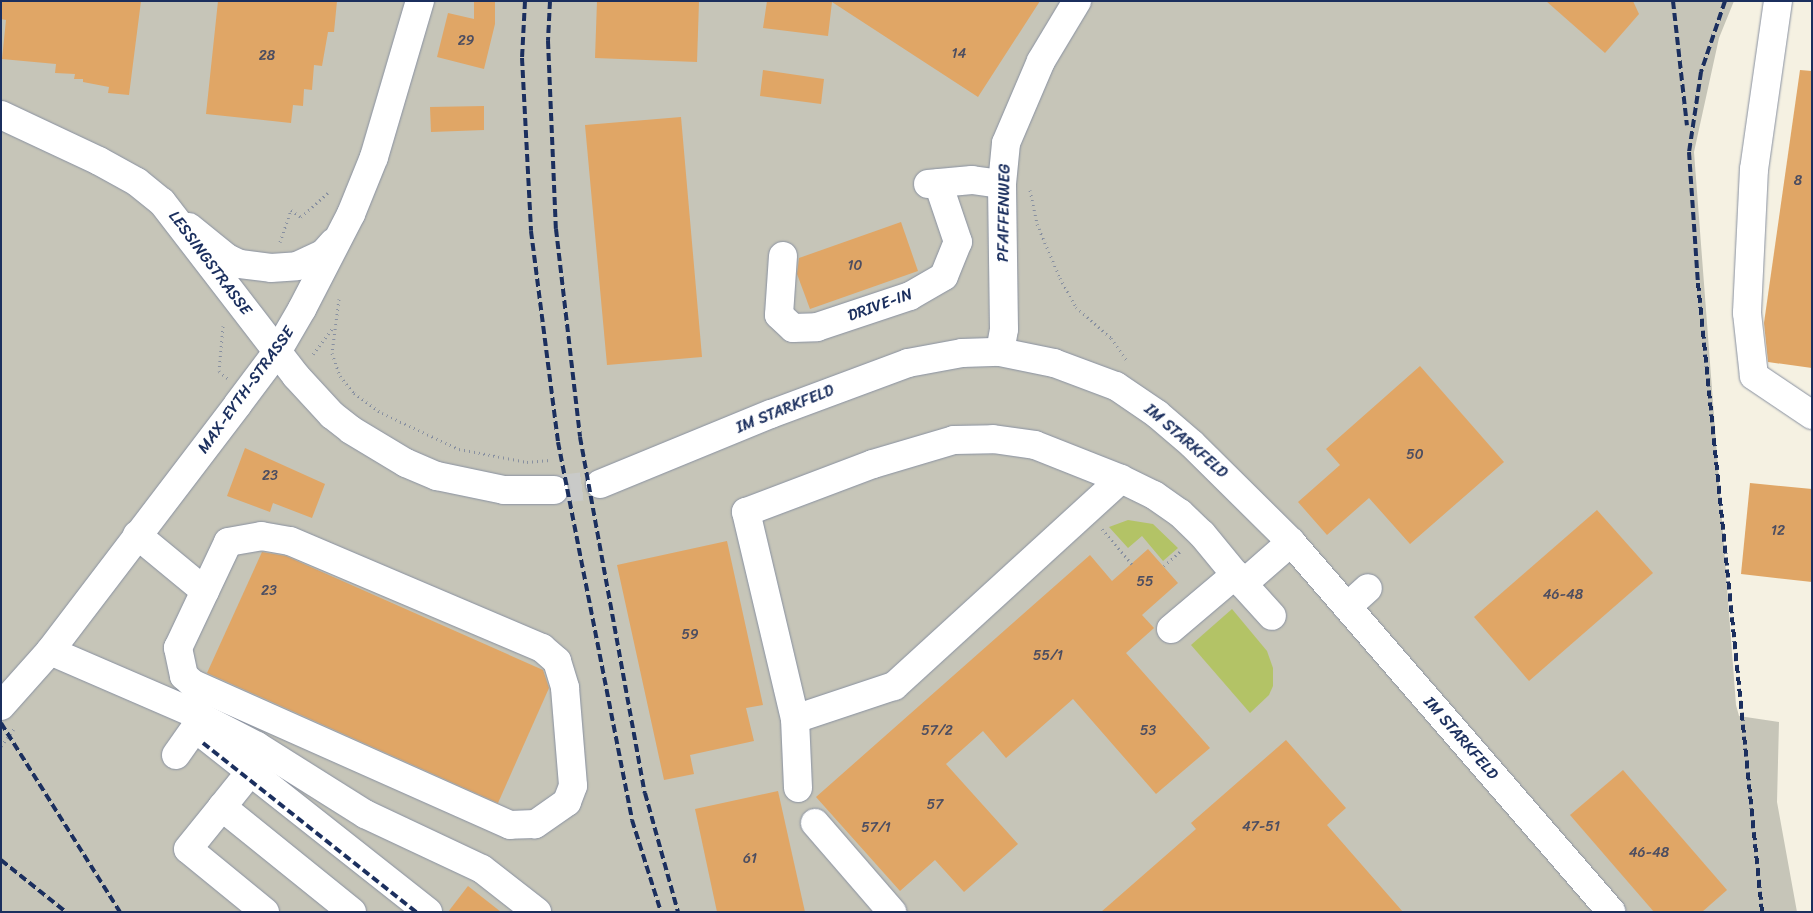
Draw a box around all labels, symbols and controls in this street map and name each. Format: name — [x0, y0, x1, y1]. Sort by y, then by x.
house number: 29 — [458, 33, 474, 49]
house number: 14 — [952, 46, 966, 62]
house number: 28 — [259, 48, 275, 64]
street label: PFAFFENWEG — [994, 164, 1014, 262]
house number: 8 — [1794, 173, 1802, 189]
street label: LESSINGSTRASSE — [164, 207, 256, 319]
house number: 10 — [848, 258, 862, 274]
street label: DRIVE-IN — [845, 284, 915, 326]
street label: MAX-EYTH-STRASSE — [194, 323, 298, 457]
street label: IM STARKFELD — [733, 381, 837, 437]
street label: IM STARKFELD — [1140, 399, 1232, 483]
house number: 50 — [1406, 447, 1424, 463]
house number: 23 — [262, 468, 278, 484]
house number: 12 — [1771, 523, 1785, 539]
house number: 55 — [1136, 574, 1154, 590]
house number: 23 — [261, 583, 277, 599]
house number: 46-48 — [1543, 587, 1583, 603]
house number: 59 — [681, 627, 699, 643]
house number: 55/1 — [1033, 648, 1063, 664]
street label: IM STARKFELD — [1419, 692, 1503, 784]
house number: 57/2 — [921, 723, 953, 739]
house number: 53 — [1140, 723, 1156, 739]
house number: 57 — [927, 797, 943, 813]
house number: 47-51 — [1242, 819, 1280, 835]
house number: 57/1 — [861, 820, 891, 836]
house number: 46-48 — [1629, 845, 1669, 861]
house number: 61 — [743, 851, 757, 867]

